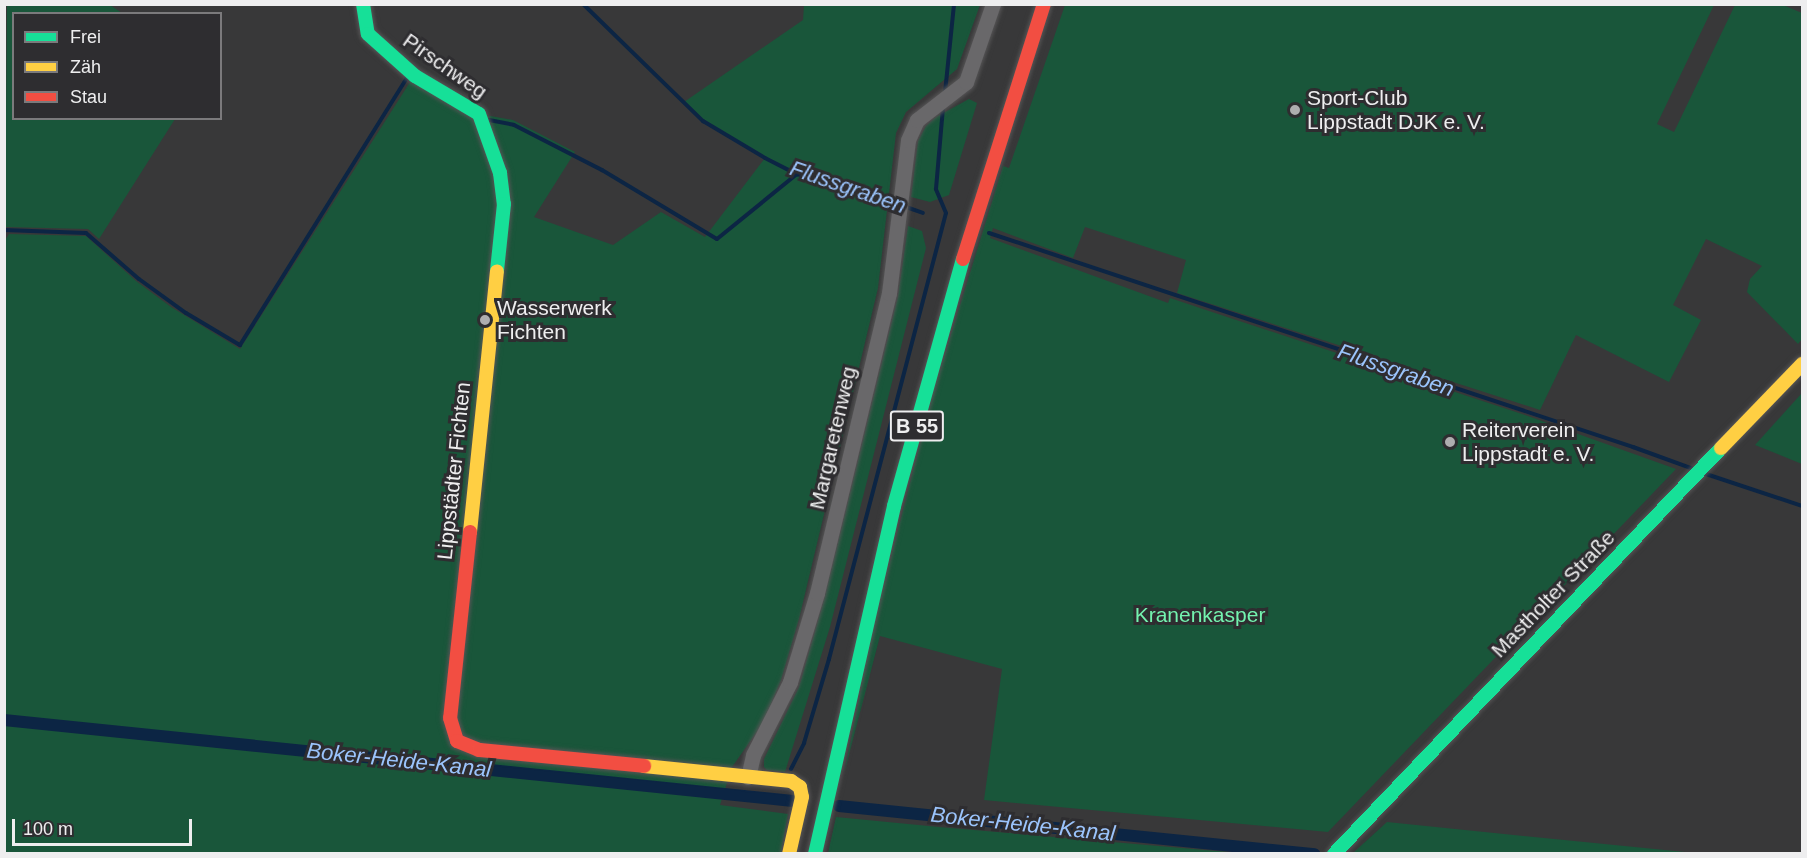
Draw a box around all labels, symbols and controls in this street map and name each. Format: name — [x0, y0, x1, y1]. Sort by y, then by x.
legend — [12, 12, 222, 120]
text: Frei — [70, 27, 101, 47]
street label: Pirschweg — [398, 28, 492, 104]
text: Zäh — [70, 57, 101, 77]
place label: Sport-Club Lippstadt DJK e. V. — [1307, 85, 1485, 135]
text: Stau — [70, 87, 107, 107]
marker: Sport-Club Lippstadt DJK e. V. — [1288, 103, 1302, 117]
water label: Flussgraben — [786, 155, 910, 219]
place label: Wasserwerk Fichten — [497, 295, 612, 345]
marker: Wasserwerk Fichten — [478, 313, 492, 327]
water label: Flussgraben — [1334, 338, 1458, 402]
street label: Margaretenweg — [804, 364, 862, 512]
street label: Lippstädter Fichten — [432, 381, 476, 561]
road number: B 55 — [888, 409, 946, 443]
place label: Reiterverein Lippstadt e. V. — [1462, 417, 1594, 467]
marker: Reiterverein Lippstadt e. V. — [1443, 435, 1457, 449]
street label: Mastholter Straße — [1486, 525, 1620, 663]
park label: Kranenkasper — [1135, 602, 1265, 628]
water label: Boker-Heide-Kanal — [305, 737, 493, 783]
water label: Boker-Heide-Kanal — [929, 801, 1117, 847]
scale bar — [15, 807, 195, 845]
text: 100 m — [23, 819, 73, 839]

